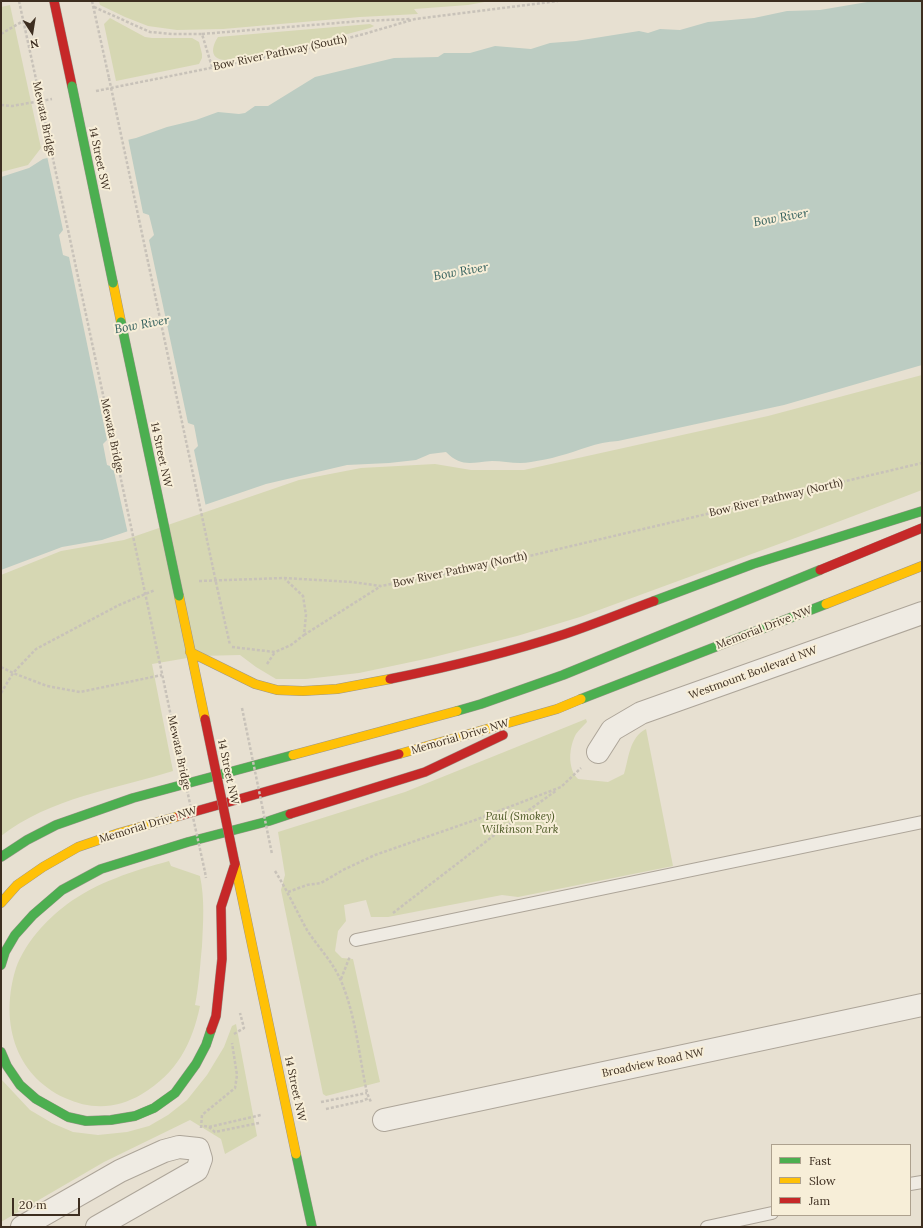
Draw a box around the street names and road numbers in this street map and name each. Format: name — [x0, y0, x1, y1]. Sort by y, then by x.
street label: Bow River Pathway (South) — [212, 32, 348, 74]
street label: Mewata Bridge — [30, 80, 58, 158]
street label: 14 Street SW — [86, 126, 112, 192]
street label: Mewata Bridge — [98, 397, 126, 475]
street label: 14 Street NW — [148, 421, 174, 489]
street label: Bow River Pathway (North) — [708, 476, 844, 520]
street label: Bow River Pathway (North) — [392, 549, 528, 591]
street label: Memorial Drive NW — [714, 604, 814, 652]
street label: Westmount Boulevard NW — [687, 644, 819, 702]
street label: Mewata Bridge — [165, 714, 193, 792]
street label: Memorial Drive NW — [409, 717, 511, 757]
street label: 14 Street NW — [215, 738, 241, 806]
street label: Memorial Drive NW — [98, 804, 198, 846]
street label: Broadview Road NW — [601, 1046, 705, 1080]
street label: 14 Street NW — [282, 1055, 308, 1123]

